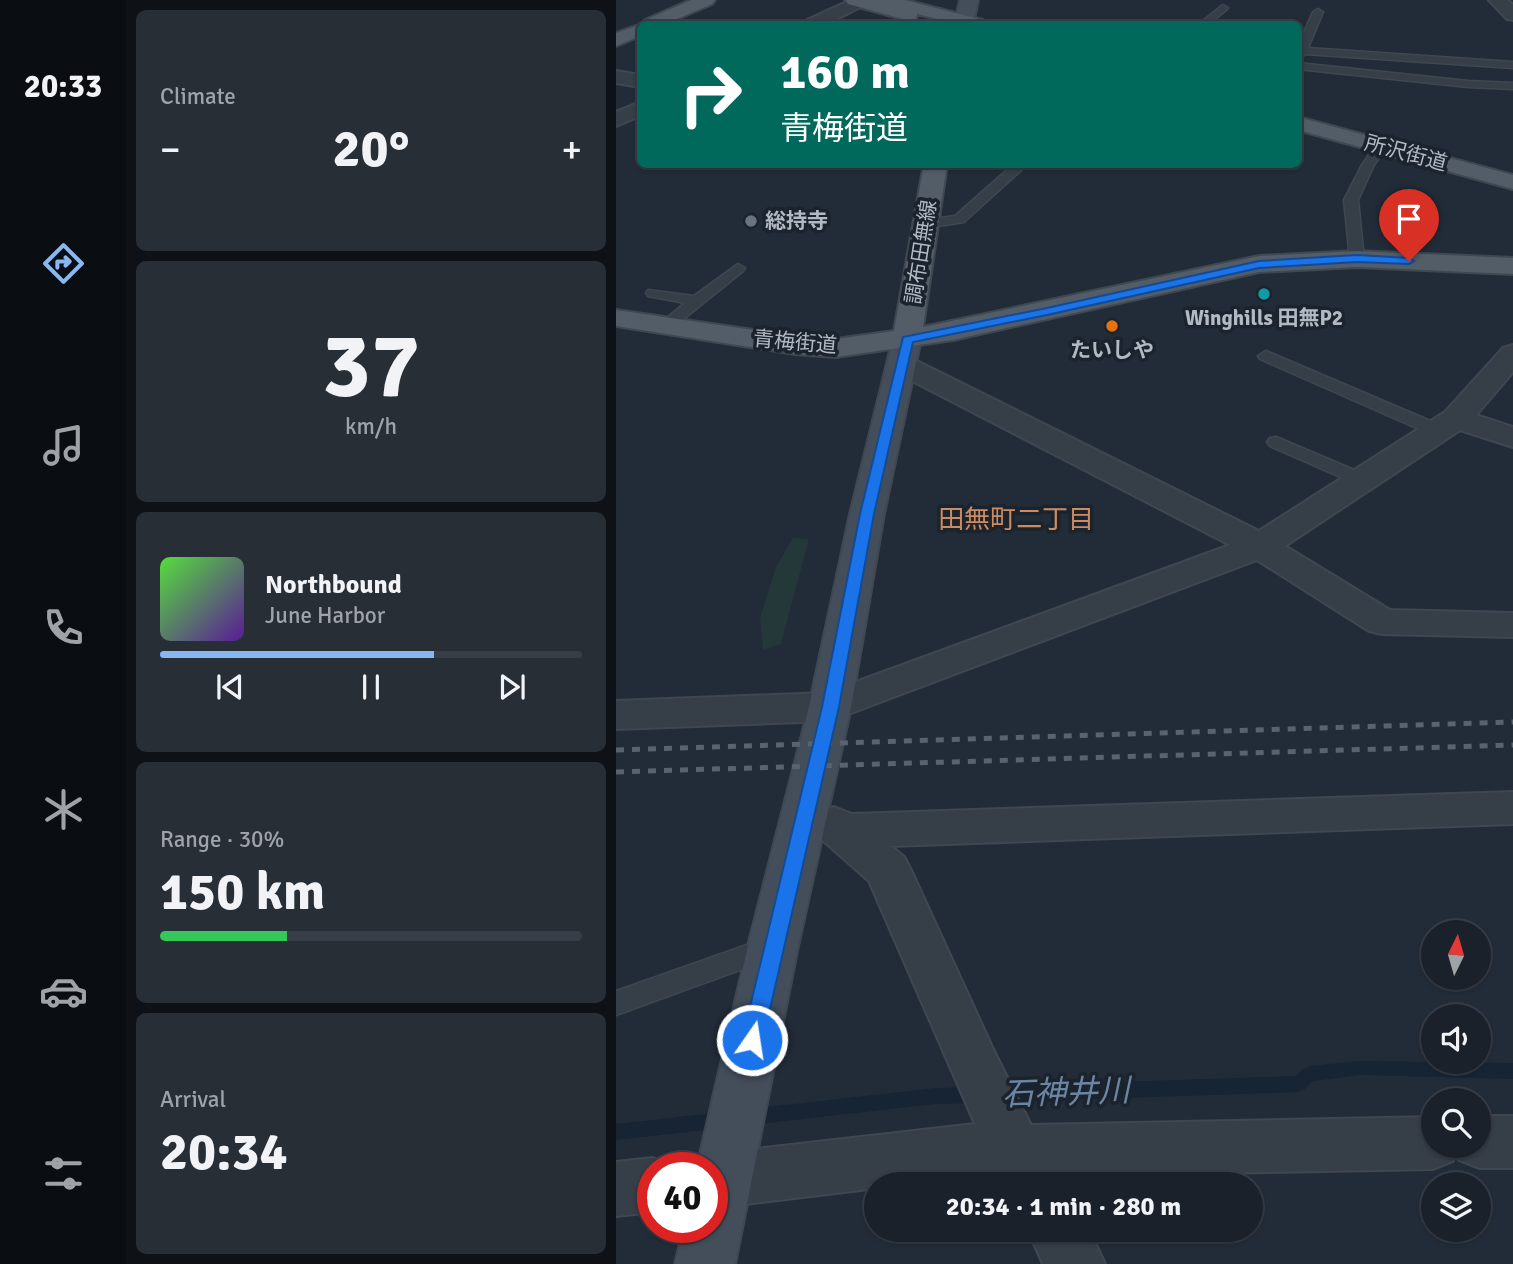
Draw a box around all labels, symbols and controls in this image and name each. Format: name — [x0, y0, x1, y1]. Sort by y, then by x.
text: 160 m — [780, 42, 910, 102]
icon: right — [665, 49, 756, 140]
text: 20:33 — [24, 67, 102, 106]
text: Climate — [160, 82, 236, 111]
text: 青梅街道 — [780, 109, 908, 148]
text: 20° — [333, 117, 409, 181]
text: − — [160, 126, 181, 173]
text: + — [561, 126, 582, 173]
street label: 所沢街道 — [1362, 130, 1450, 176]
pin — [1379, 189, 1439, 261]
street label: 調布田無線 — [900, 198, 942, 306]
icon: arrive — [1390, 200, 1428, 238]
place label: 総持寺 — [765, 208, 828, 234]
marker: 総持寺 — [743, 213, 759, 229]
icon: directions — [39, 239, 88, 288]
marker: Winghills 田無P2 — [1256, 286, 1272, 302]
place label: Winghills 田無P2 — [1185, 305, 1343, 331]
text: 37 — [322, 310, 420, 423]
marker: たいしや — [1104, 318, 1120, 334]
street label: 青梅街道 — [752, 325, 838, 359]
place label: たいしや — [1070, 337, 1154, 363]
text: km/h — [345, 412, 397, 441]
icon: music — [39, 421, 88, 470]
district label: 田無町二丁目 — [938, 504, 1094, 536]
text: Northbound — [265, 569, 402, 601]
text: June Harbor — [265, 601, 385, 630]
icon: phone — [39, 603, 88, 652]
icon: previous — [211, 668, 249, 706]
icon: pause — [352, 668, 390, 706]
icon: next — [493, 668, 531, 706]
icon: climate — [39, 785, 88, 834]
text: Range · 30% — [160, 825, 284, 854]
text: 150 km — [160, 860, 325, 924]
north arrow — [1421, 920, 1491, 990]
map controls — [1421, 920, 1491, 1242]
icon: car — [39, 967, 88, 1016]
position arrow — [715, 1003, 789, 1077]
button: sound — [1421, 1004, 1491, 1074]
water label: 石神井川 — [1001, 1071, 1134, 1114]
text: Arrival — [160, 1085, 226, 1114]
button: search — [1421, 1088, 1491, 1158]
text: 20:34 — [160, 1120, 288, 1184]
icon: filters — [39, 1149, 88, 1198]
speed limit sign: 40 — [637, 1152, 728, 1243]
button: layers — [1421, 1172, 1491, 1242]
text: 20:34 · 1 min · 280 m — [946, 1191, 1181, 1223]

